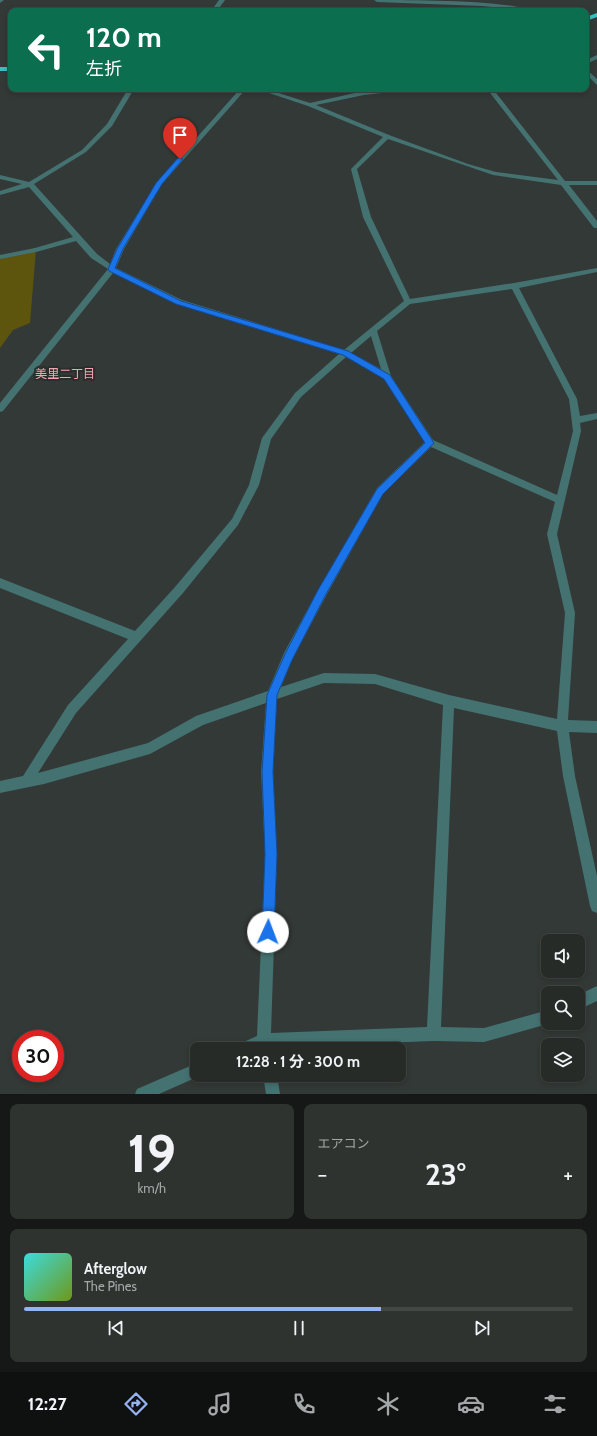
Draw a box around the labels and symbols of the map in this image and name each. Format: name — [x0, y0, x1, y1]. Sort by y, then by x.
pin — [163, 118, 197, 159]
district label: 美里二丁目 — [35, 366, 95, 381]
position arrow — [247, 911, 289, 953]
speed limit sign: 30 — [12, 1030, 64, 1082]

